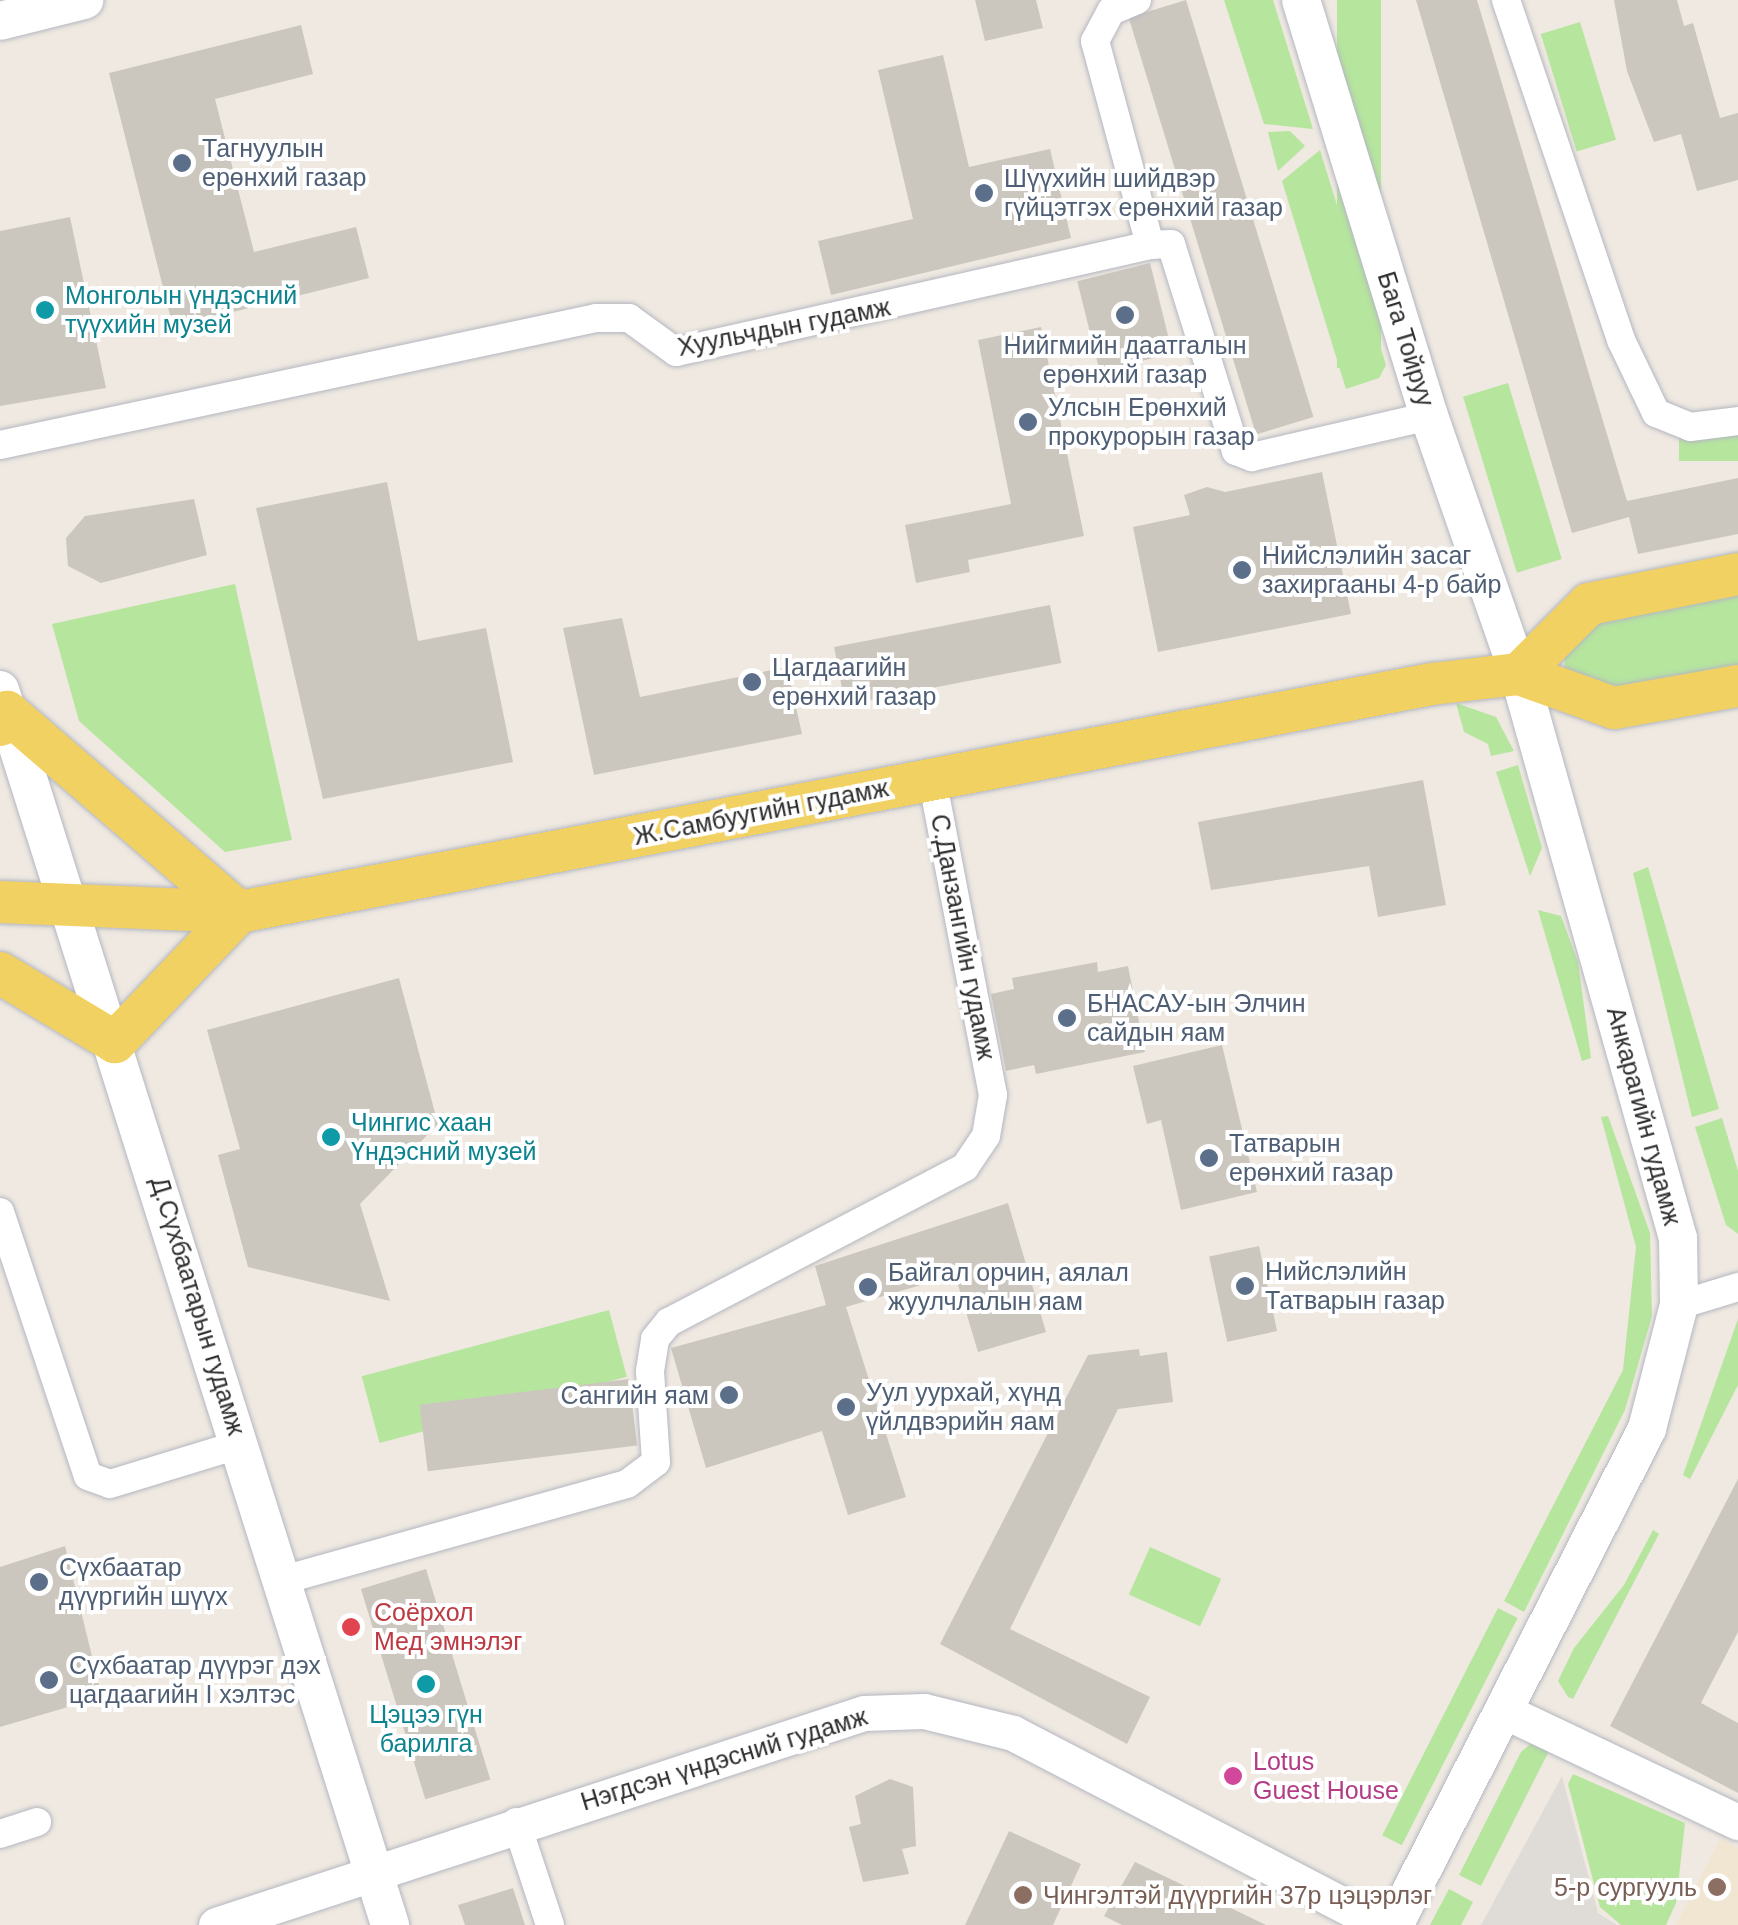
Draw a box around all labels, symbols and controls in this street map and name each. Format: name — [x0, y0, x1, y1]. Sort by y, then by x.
place label: Тагнуулын ерөнхий газар — [202, 134, 366, 193]
marker: Тагнуулын ерөнхий газар — [171, 152, 193, 174]
place label: Шүүхийн шийдвэр гүйцэтгэх ерөнхий газар — [1004, 164, 1283, 223]
marker: Шүүхийн шийдвэр гүйцэтгэх ерөнхий газар — [973, 182, 995, 204]
street label: Бага Тойруу — [1371, 268, 1441, 410]
place label: Монголын үндэсний түүхийн музей — [65, 281, 297, 340]
street label: Хуульчдын гудамж — [675, 292, 893, 362]
marker: Монголын үндэсний түүхийн музей — [34, 299, 56, 321]
marker: Нийгмийн даатгалын ерөнхий газар — [1114, 304, 1136, 326]
place label: Нийгмийн даатгалын ерөнхий газар — [1003, 331, 1247, 390]
place label: Улсын Ерөнхий прокурорын газар — [1048, 393, 1255, 452]
marker: Улсын Ерөнхий прокурорын газар — [1017, 411, 1039, 433]
place label: Нийслэлийн засаг захиргааны 4-р байр — [1262, 541, 1501, 600]
marker: Нийслэлийн засаг захиргааны 4-р байр — [1231, 559, 1253, 581]
place label: Цагдаагийн ерөнхий газар — [772, 653, 936, 712]
marker: Цагдаагийн ерөнхий газар — [741, 671, 763, 693]
street label: Ж.Самбуугийн гудамж — [631, 773, 891, 851]
street label: С.Данзангийн гудамж — [924, 812, 1002, 1062]
place label: БНАСАУ-ын Элчин сайдын яам — [1087, 989, 1306, 1048]
street label: Анкарагийн гудамж — [1600, 1004, 1688, 1228]
marker: БНАСАУ-ын Элчин сайдын яам — [1056, 1007, 1078, 1029]
place label: Чингис хаан Үндэсний музей — [351, 1108, 537, 1167]
marker: Чингис хаан Үндэсний музей — [320, 1126, 342, 1148]
place label: Татварын ерөнхий газар — [1229, 1129, 1393, 1188]
marker: Татварын ерөнхий газар — [1198, 1147, 1220, 1169]
street label: Д.Сүхбаатарын гудамж — [144, 1173, 252, 1439]
place label: Нийслэлийн Татварын газар — [1265, 1257, 1445, 1316]
place label: Байгал орчин, аялал жуулчлалын яам — [888, 1258, 1129, 1317]
marker: Нийслэлийн Татварын газар — [1234, 1275, 1256, 1297]
marker: Байгал орчин, аялал жуулчлалын яам — [857, 1276, 879, 1298]
place label: Уул уурхай, хүнд үйлдвэрийн яам — [866, 1378, 1061, 1437]
place label: Сангийн яам — [561, 1380, 709, 1410]
marker: Сангийн яам — [718, 1384, 740, 1406]
marker: Уул уурхай, хүнд үйлдвэрийн яам — [835, 1396, 857, 1418]
place label: Сүхбаатар дүүргийн шүүх — [59, 1553, 228, 1612]
marker: Сүхбаатар дүүргийн шүүх — [28, 1571, 50, 1593]
place label: Соёрхол Мед эмнэлэг — [374, 1598, 522, 1657]
marker: Соёрхол Мед эмнэлэг — [338, 1614, 364, 1640]
place label: Сүхбаатар дүүрэг дэх цагдаагийн I хэлтэс — [69, 1651, 321, 1710]
marker: Сүхбаатар дүүрэг дэх цагдаагийн I хэлтэс — [38, 1669, 60, 1691]
marker: Цэцээ гүн барилга — [415, 1673, 437, 1695]
place label: Цэцээ гүн барилга — [369, 1700, 483, 1759]
street label: Нэгдсэн үндэсний гудамж — [577, 1701, 871, 1817]
place label: Lotus Guest House — [1253, 1747, 1399, 1806]
marker: Lotus Guest House — [1222, 1765, 1244, 1787]
place label: 5-р сургууль — [1554, 1872, 1697, 1902]
marker: 5-р сургууль — [1706, 1876, 1728, 1898]
place label: Чингэлтэй дүүргийн 37р цэцэрлэг — [1043, 1880, 1432, 1910]
marker: Чингэлтэй дүүргийн 37р цэцэрлэг — [1012, 1884, 1034, 1906]

